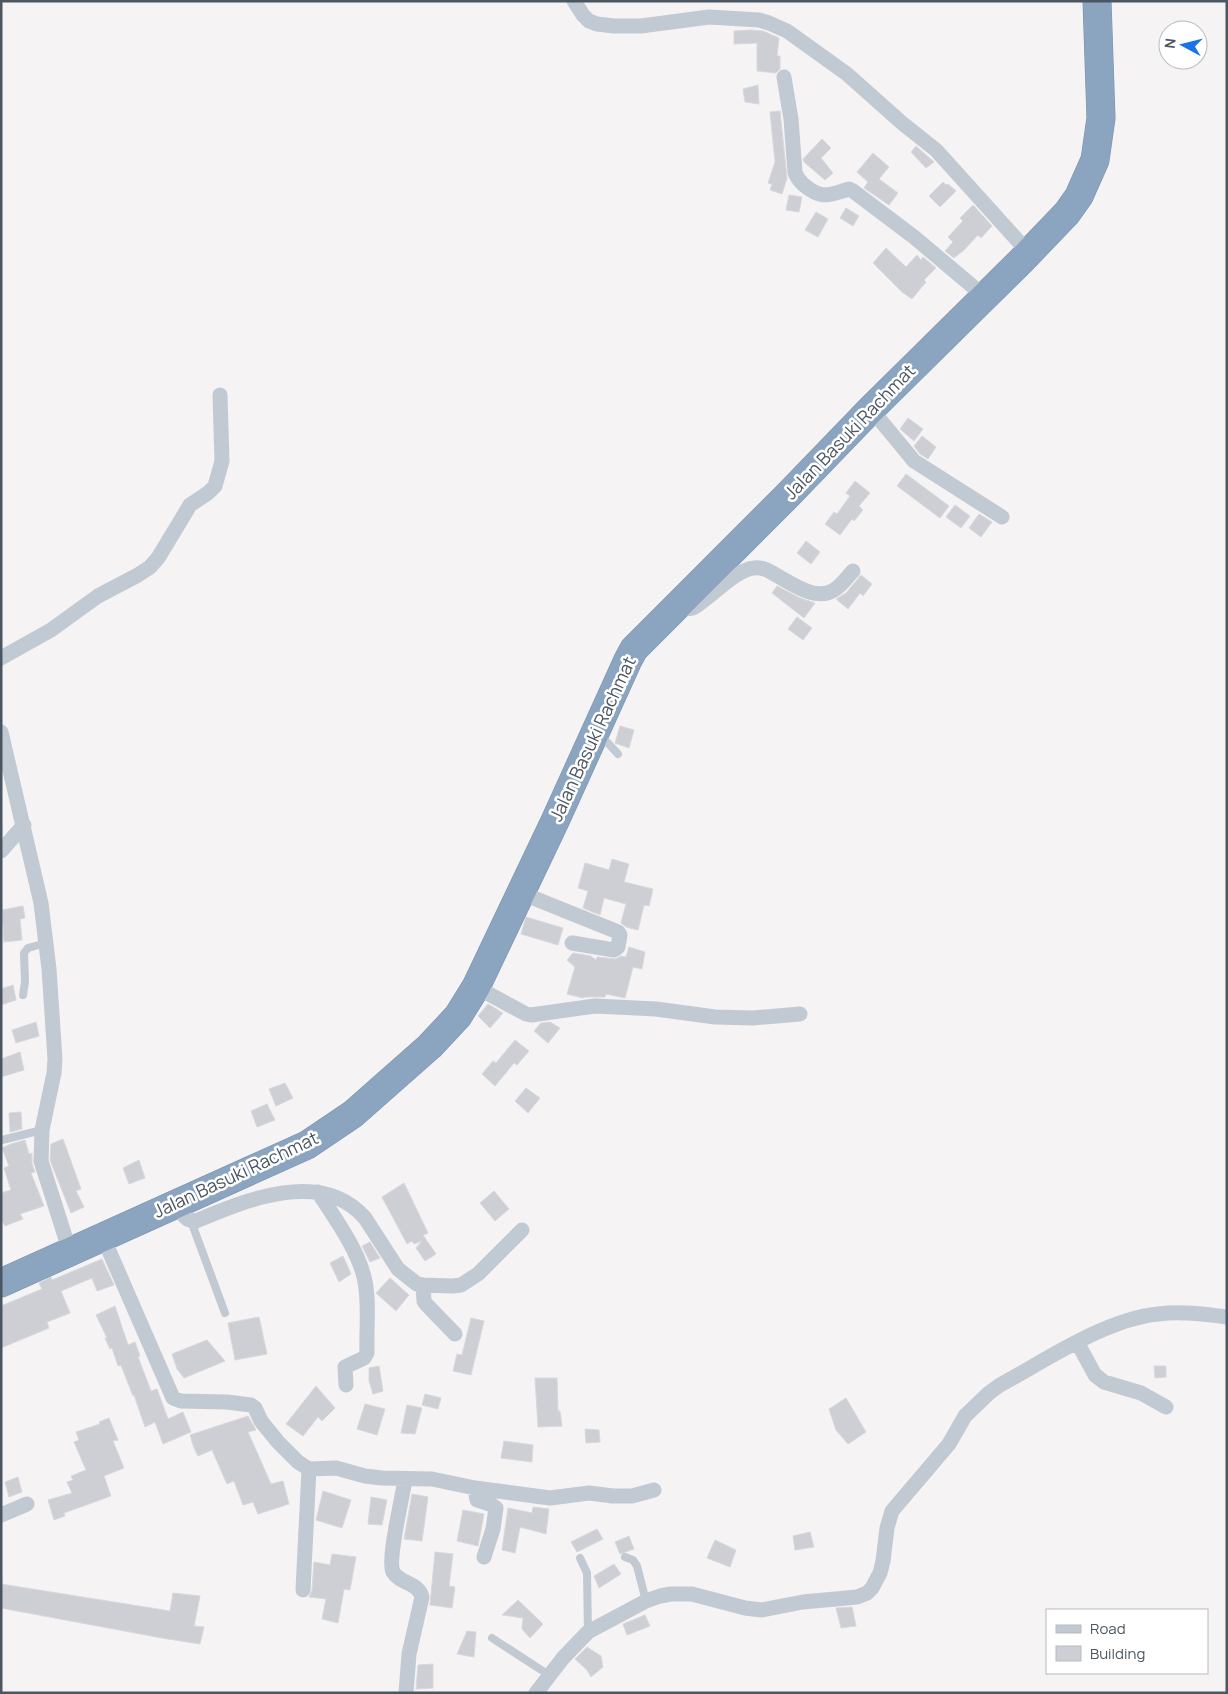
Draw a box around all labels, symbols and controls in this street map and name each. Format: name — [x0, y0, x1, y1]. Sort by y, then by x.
north arrow — [1158, 20, 1208, 70]
text: N — [1160, 37, 1180, 50]
street label: Jalan Basuki Rachmat — [778, 359, 920, 504]
street label: Jalan Basuki Rachmat — [543, 652, 641, 825]
street label: Jalan Basuki Rachmat — [149, 1125, 322, 1223]
legend — [1046, 1609, 1208, 1674]
text: Road — [1090, 1618, 1126, 1639]
text: Building — [1090, 1643, 1145, 1664]

